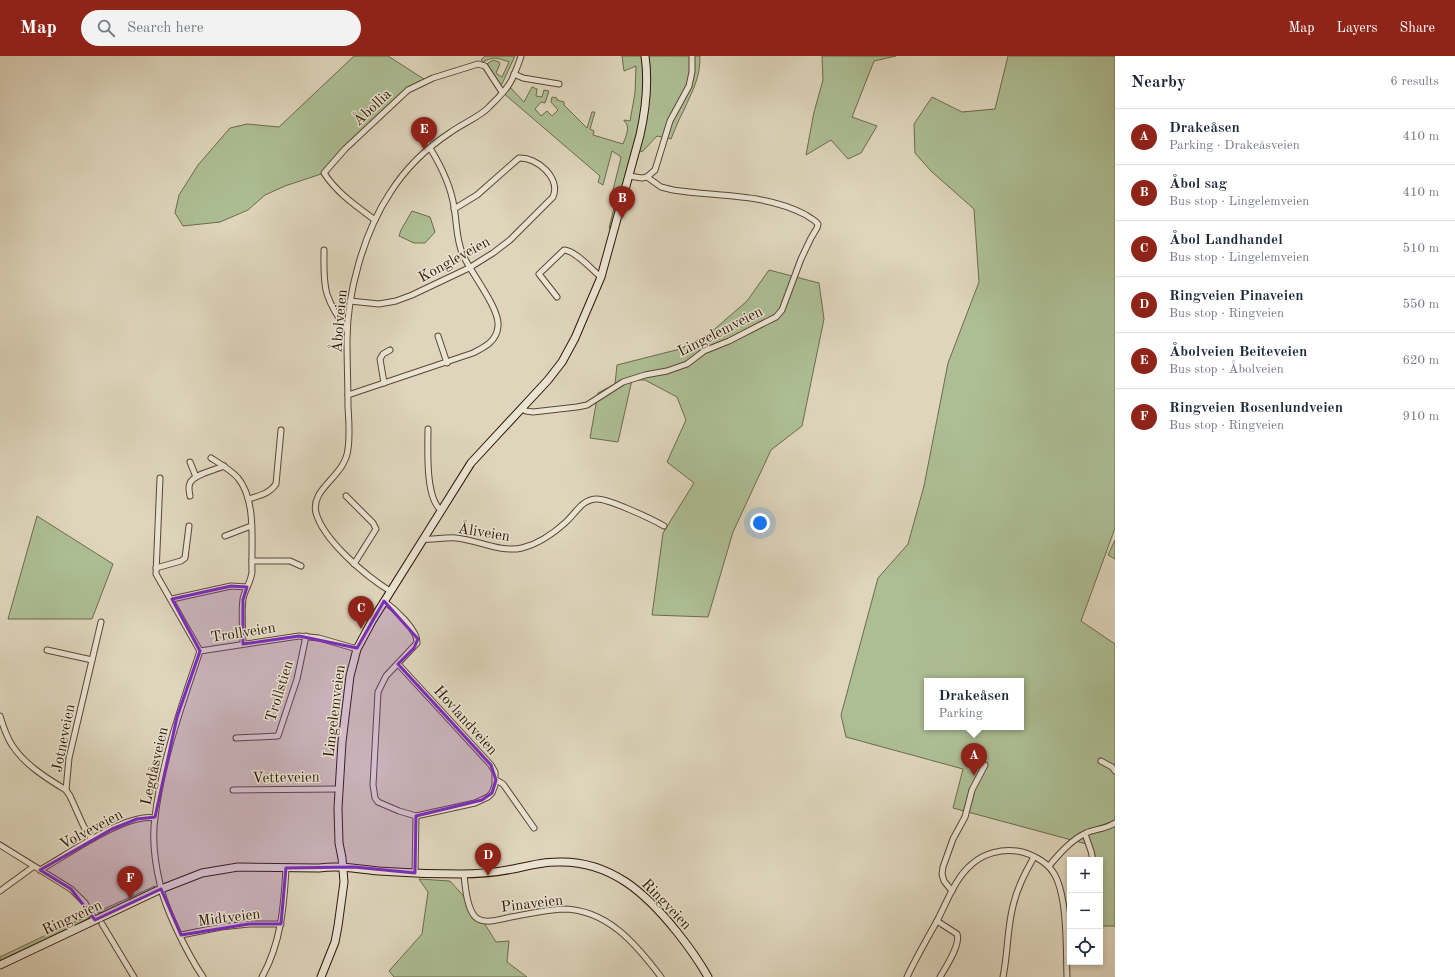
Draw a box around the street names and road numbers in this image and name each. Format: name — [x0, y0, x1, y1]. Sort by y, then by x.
street label: Åbollia — [348, 84, 395, 129]
street label: Kongleveien — [416, 235, 493, 286]
street label: Åbolveien — [326, 288, 351, 354]
street label: Lingelemveien — [676, 304, 766, 360]
street label: Åliveien — [457, 518, 512, 545]
street label: Trollveien — [210, 621, 277, 646]
street label: Trollstien — [264, 659, 297, 724]
street label: Lingelemveien — [322, 664, 349, 758]
street label: Hovlandveien — [430, 684, 500, 758]
street label: Jotneveien — [51, 703, 78, 774]
street label: Legdåsveien — [139, 726, 172, 807]
street label: Vetteveien — [252, 770, 320, 787]
street label: Volveveien — [58, 808, 126, 853]
street label: Ringveien — [638, 877, 694, 933]
street label: Pinaveien — [500, 893, 564, 916]
street label: Ringveien — [40, 898, 105, 939]
street label: Midtveien — [197, 907, 261, 930]

